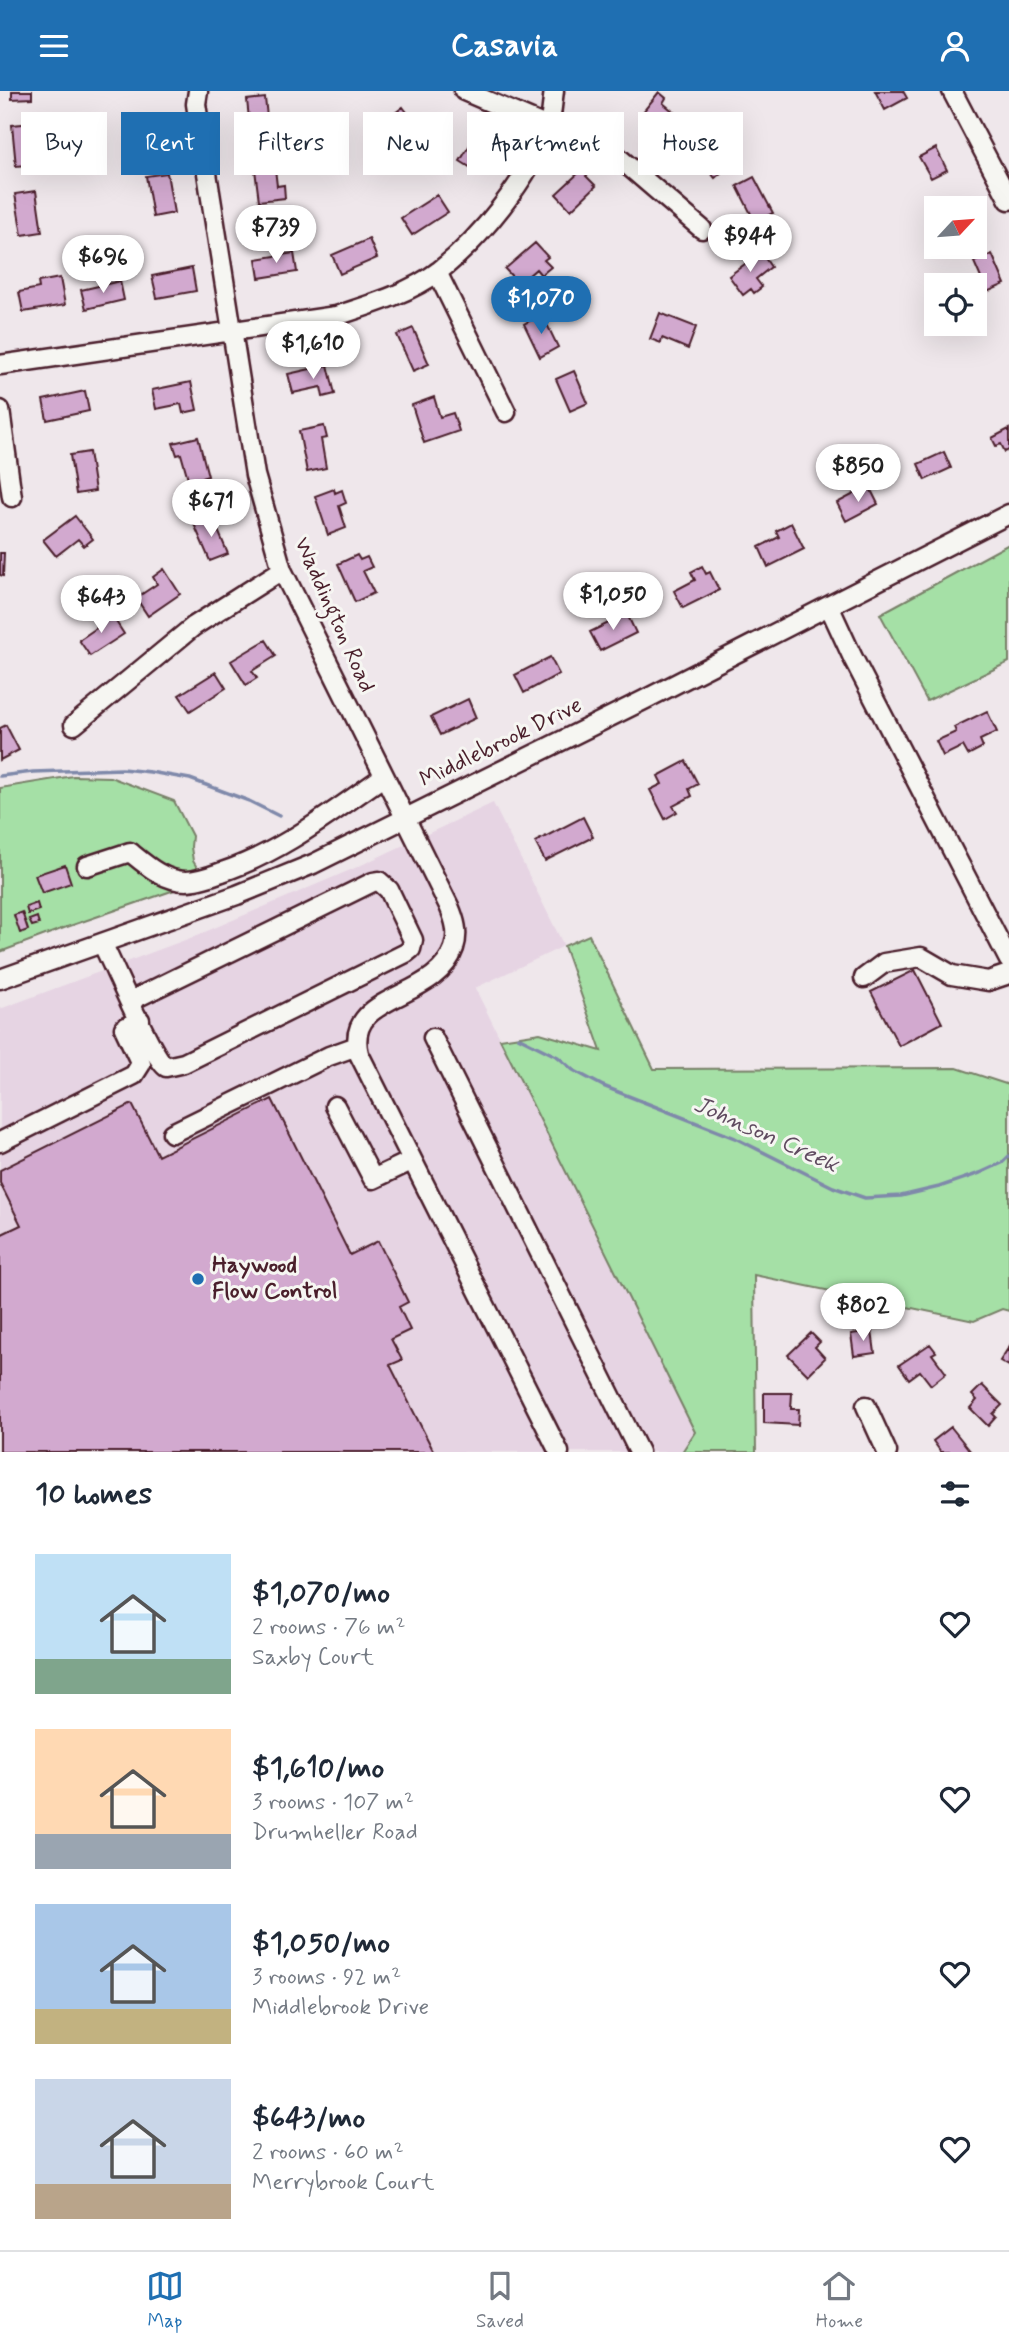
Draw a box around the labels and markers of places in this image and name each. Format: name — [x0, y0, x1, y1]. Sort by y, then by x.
pin: $739 — [235, 205, 317, 265]
pin: $944 — [709, 215, 791, 274]
pin: $696 — [62, 235, 144, 295]
pin: $1,070 — [484, 277, 598, 336]
pin: $1,610 — [256, 321, 370, 381]
pin: $850 — [817, 445, 899, 504]
pin: $671 — [170, 479, 252, 539]
pin: $1,050 — [556, 573, 670, 632]
pin: $643 — [60, 575, 142, 635]
place label: Haywood Flow Control — [212, 1251, 337, 1307]
marker: Haywood Flow Control — [190, 1271, 206, 1287]
pin: $802 — [822, 1283, 904, 1343]

